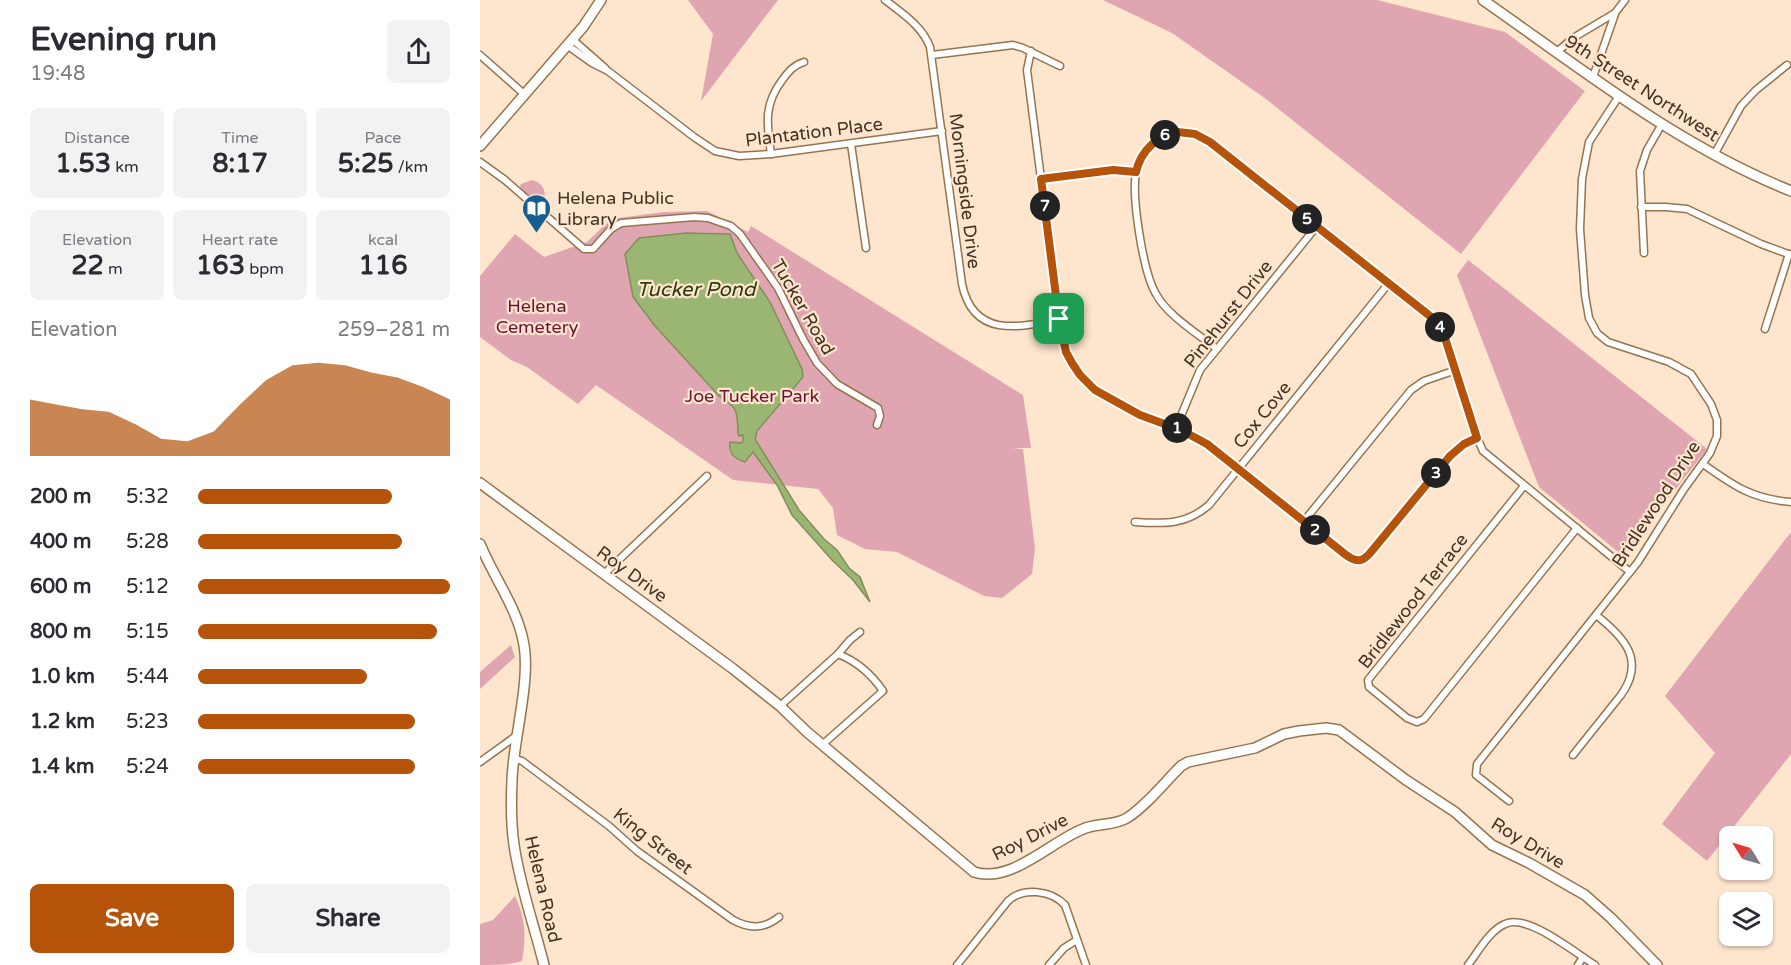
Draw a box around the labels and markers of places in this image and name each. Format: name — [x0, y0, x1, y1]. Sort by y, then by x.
pin: 6 — [1150, 120, 1180, 150]
place label: Helena Public Library — [557, 187, 674, 230]
pin: 7 — [1030, 191, 1060, 221]
library icon: Helena Public Library — [520, 192, 552, 234]
pin: 5 — [1292, 204, 1322, 234]
pin — [1033, 293, 1084, 344]
pin: 4 — [1425, 312, 1455, 342]
pin: 1 — [1162, 413, 1192, 443]
pin: 3 — [1421, 458, 1451, 488]
pin: 2 — [1300, 515, 1330, 545]

